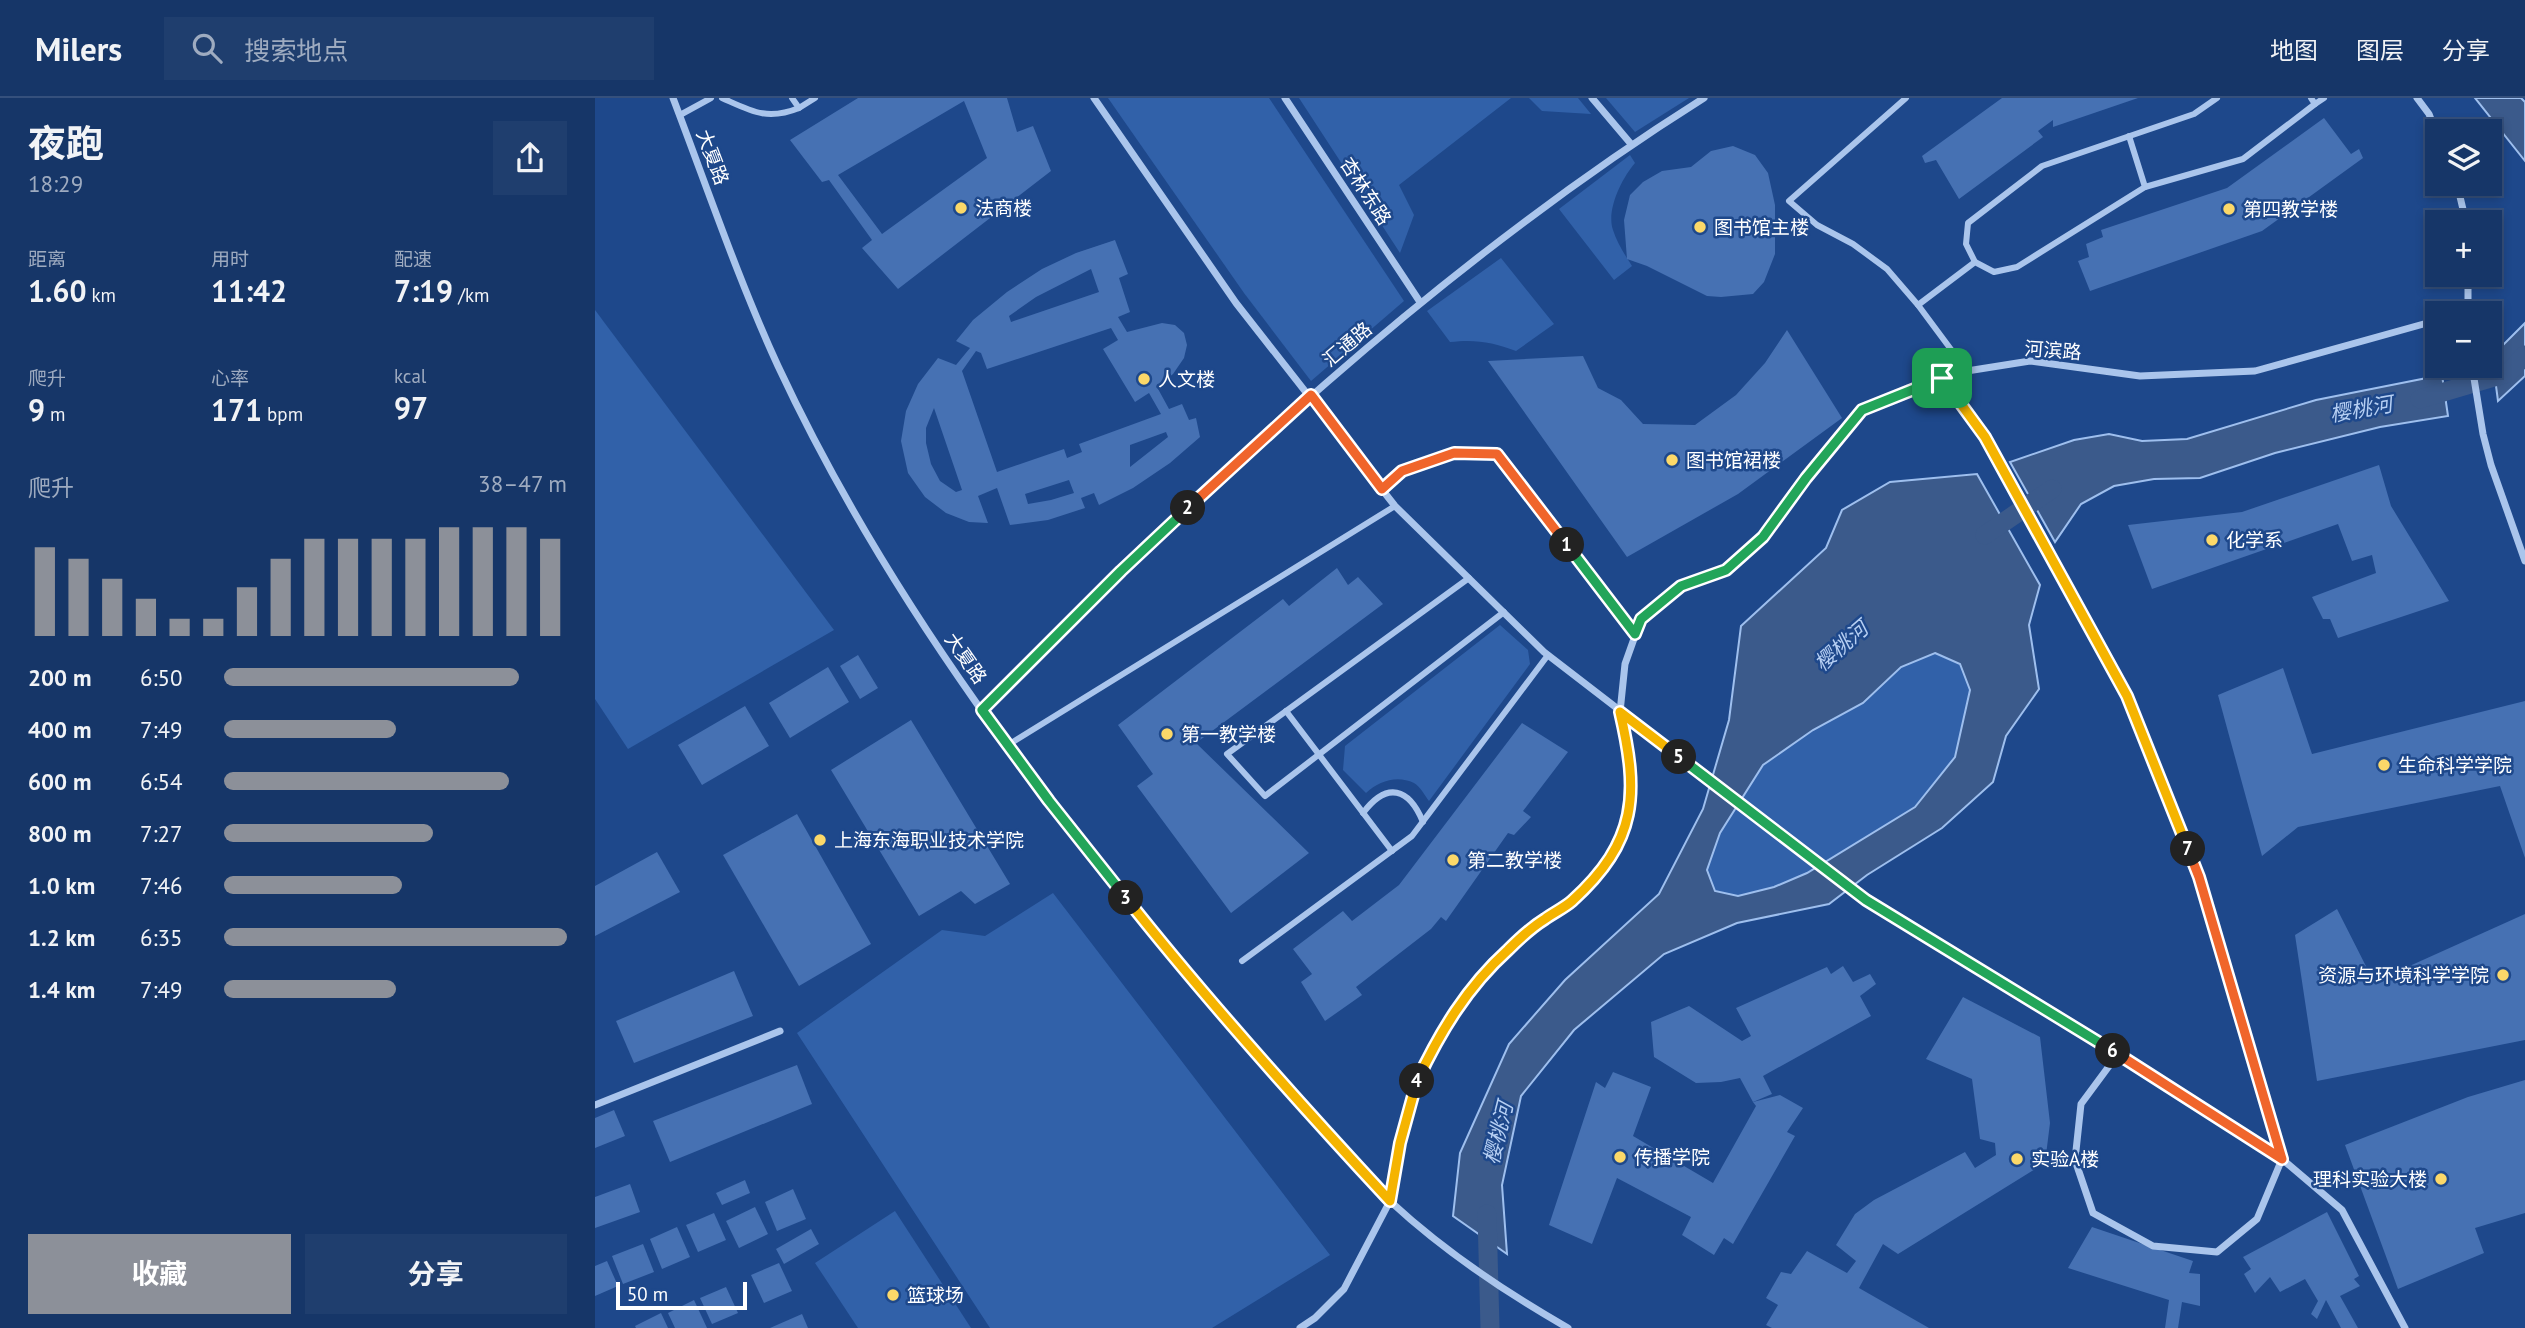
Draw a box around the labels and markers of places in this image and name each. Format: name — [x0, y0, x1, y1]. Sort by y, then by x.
place label: 法商楼 — [975, 196, 1032, 220]
place label: 第四教学楼 — [2243, 197, 2338, 221]
marker: 法商楼 — [953, 200, 969, 216]
marker: 第四教学楼 — [2221, 201, 2237, 217]
place label: 图书馆主楼 — [1714, 215, 1809, 239]
marker: 图书馆主楼 — [1692, 219, 1708, 235]
pin — [1912, 348, 1972, 408]
place label: 人文楼 — [1158, 367, 1215, 391]
marker: 人文楼 — [1136, 371, 1152, 387]
place label: 图书馆裙楼 — [1686, 448, 1781, 472]
marker: 图书馆裙楼 — [1664, 452, 1680, 468]
pin: 2 — [1171, 490, 1205, 526]
pin: 1 — [1549, 528, 1585, 562]
place label: 化学系 — [2226, 528, 2283, 552]
marker: 化学系 — [2204, 532, 2220, 548]
place label: 第一教学楼 — [1181, 722, 1276, 746]
marker: 第一教学楼 — [1159, 726, 1175, 742]
pin: 5 — [1661, 740, 1697, 774]
place label: 生命科学学院 — [2398, 753, 2512, 777]
marker: 生命科学学院 — [2376, 757, 2392, 773]
place label: 上海东海职业技术学院 — [834, 828, 1024, 852]
marker: 上海东海职业技术学院 — [812, 832, 828, 848]
pin: 7 — [2171, 832, 2205, 866]
place label: 第二教学楼 — [1467, 848, 1562, 872]
marker: 第二教学楼 — [1445, 852, 1461, 868]
pin: 3 — [1109, 880, 1143, 916]
place label: 资源与环境科学学院 — [2318, 963, 2489, 987]
marker: 资源与环境科学学院 — [2495, 967, 2511, 983]
pin: 6 — [2095, 1034, 2131, 1068]
pin: 4 — [1399, 1063, 1435, 1098]
place label: 传播学院 — [1634, 1145, 1710, 1169]
place label: 实验A楼 — [2031, 1147, 2099, 1171]
marker: 传播学院 — [1612, 1149, 1628, 1165]
marker: 实验A楼 — [2009, 1151, 2025, 1167]
place label: 理科实验大楼 — [2313, 1167, 2427, 1191]
marker: 理科实验大楼 — [2433, 1171, 2449, 1187]
place label: 篮球场 — [907, 1283, 964, 1307]
marker: 篮球场 — [885, 1287, 901, 1303]

